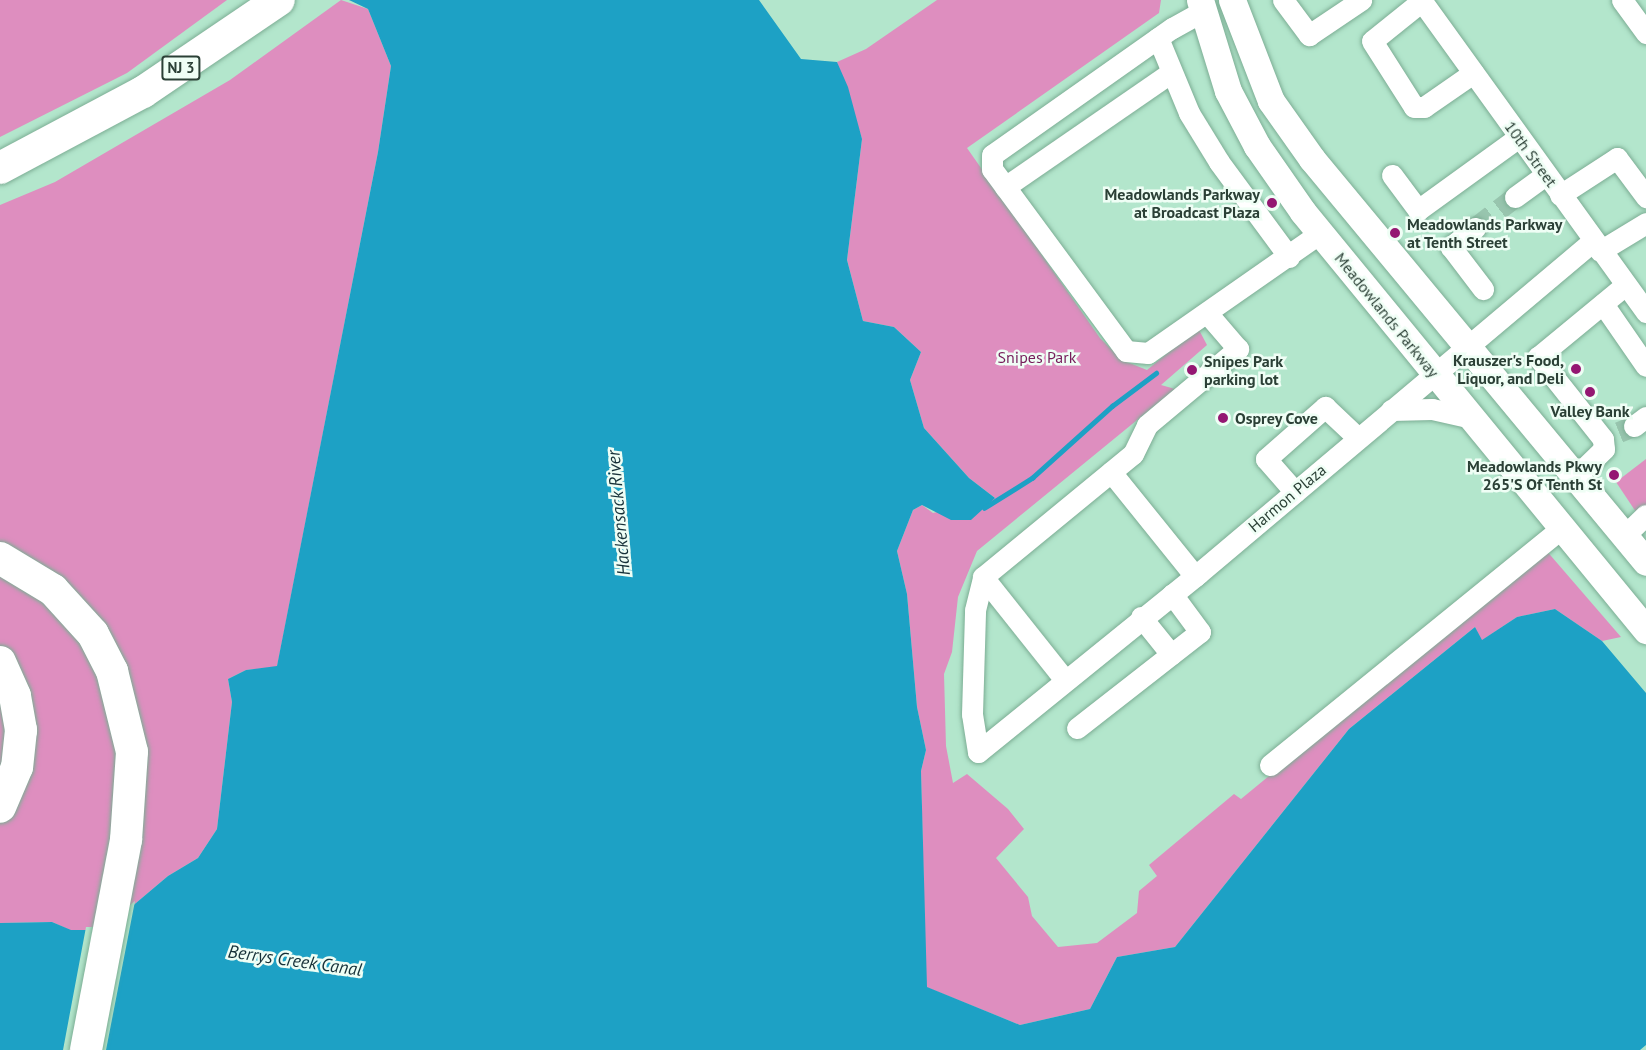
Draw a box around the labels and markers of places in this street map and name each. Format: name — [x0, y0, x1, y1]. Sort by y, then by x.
place label: Meadowlands Parkway at Broadcast Plaza — [1105, 184, 1260, 222]
marker: Meadowlands Parkway at Broadcast Plaza — [1265, 196, 1279, 210]
place label: Meadowlands Parkway at Tenth Street — [1407, 214, 1562, 252]
marker: Meadowlands Parkway at Tenth Street — [1388, 226, 1402, 240]
place label: Krauszer's Food, Liquor, and Deli — [1453, 350, 1564, 388]
place label: Snipes Park parking lot — [1204, 351, 1283, 389]
marker: Krauszer's Food, Liquor, and Deli — [1569, 362, 1583, 376]
marker: Snipes Park parking lot — [1185, 363, 1199, 377]
marker: Valley Bank — [1583, 385, 1597, 399]
place label: Valley Bank — [1550, 401, 1630, 421]
place label: Osprey Cove — [1235, 408, 1319, 428]
marker: Osprey Cove — [1216, 411, 1230, 425]
place label: Meadowlands Pkwy 265'S Of Tenth St — [1467, 456, 1602, 494]
marker: Meadowlands Pkwy 265'S Of Tenth St — [1607, 468, 1621, 482]

